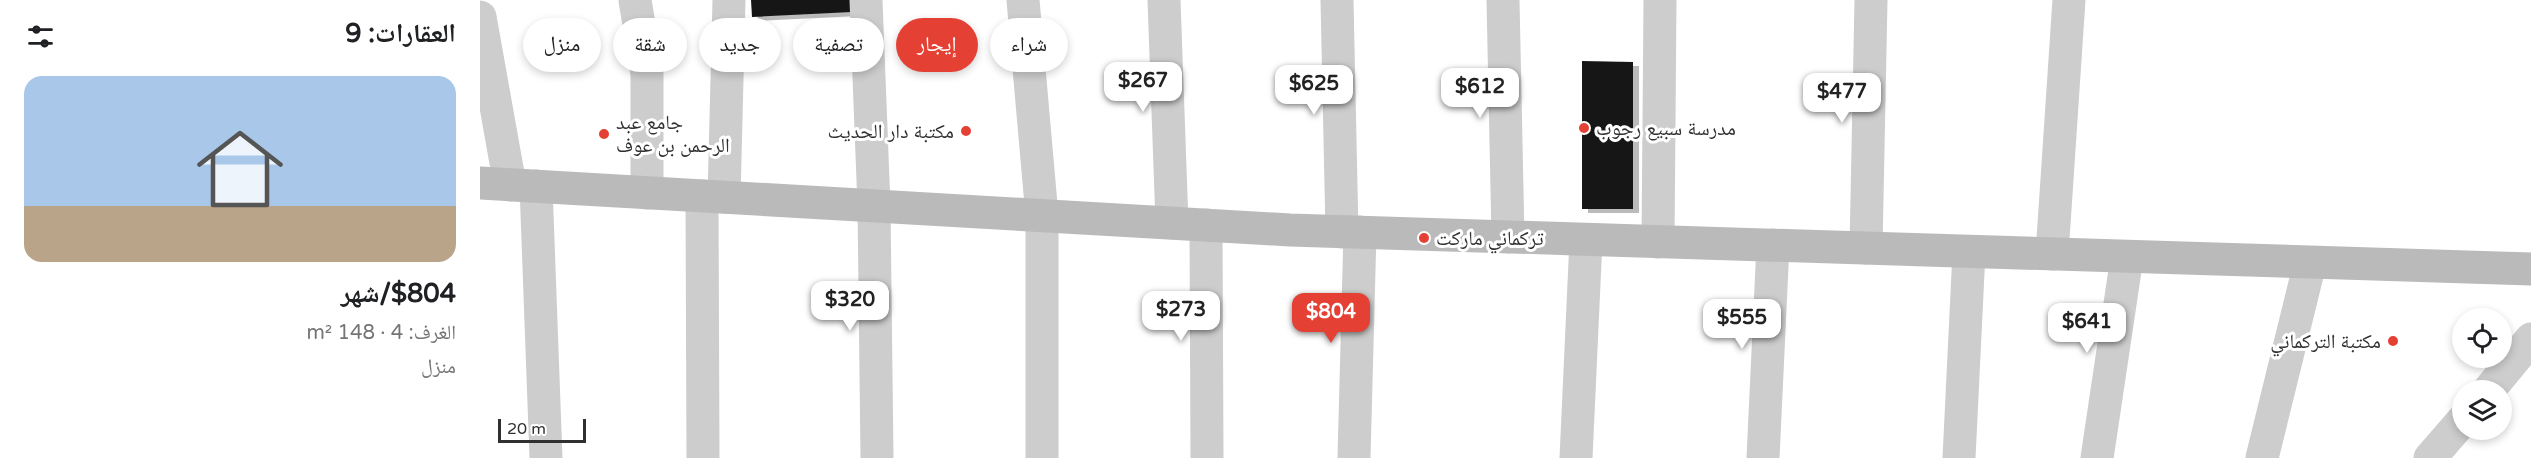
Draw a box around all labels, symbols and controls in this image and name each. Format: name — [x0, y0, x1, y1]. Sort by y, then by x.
text: العقارات: 9 — [345, 18, 456, 49]
chip: منزل — [523, 18, 601, 72]
chip: شقة — [613, 18, 687, 72]
chip: جديد — [699, 18, 781, 72]
chip: تصفية — [793, 18, 884, 72]
chip: إيجار — [896, 18, 978, 72]
chip: شراء — [990, 18, 1068, 72]
icon: filters — [24, 20, 57, 53]
pin: $267 — [1107, 62, 1179, 113]
pin: $625 — [1278, 65, 1350, 116]
pin: $612 — [1444, 68, 1516, 119]
text: $267 — [1118, 69, 1168, 93]
text: $625 — [1289, 72, 1339, 96]
pin: $477 — [1806, 73, 1878, 124]
text: $612 — [1455, 75, 1505, 99]
text: $477 — [1817, 80, 1867, 104]
place label: جامع عبد الرحمن بن عوف — [616, 111, 730, 158]
icon: home — [186, 115, 294, 223]
place label: مدرسة سبيع رجوب — [1596, 117, 1736, 141]
place label: مكتبة دار الحديث — [827, 120, 954, 144]
marker: مدرسة سبيع رجوب — [1577, 121, 1591, 135]
marker: مكتبة دار الحديث — [959, 124, 973, 138]
marker: جامع عبد الرحمن بن عوف — [597, 127, 611, 141]
place label: تركماني ماركت — [1436, 227, 1544, 254]
marker: تركماني ماركت — [1417, 231, 1431, 245]
text: $804/شهر — [341, 278, 456, 309]
pin: $320 — [814, 281, 886, 332]
text: $320 — [825, 288, 875, 312]
pin: $273 — [1145, 291, 1217, 342]
pin: $804 — [1295, 293, 1367, 344]
text: $273 — [1156, 298, 1206, 322]
pin: $555 — [1706, 299, 1778, 350]
text: $804 — [1306, 300, 1356, 324]
pin: $641 — [2051, 303, 2123, 354]
text: $555 — [1717, 306, 1767, 330]
map controls — [2452, 308, 2512, 440]
button: locate — [2452, 308, 2512, 368]
text: $641 — [2062, 310, 2112, 334]
text: الغرف: 4 · 148 m² — [306, 321, 456, 345]
place label: مكتبة التركماني — [2270, 330, 2381, 357]
marker: مكتبة التركماني — [2386, 334, 2400, 348]
text: منزل — [421, 355, 456, 379]
button: layers — [2452, 380, 2512, 440]
scale bar — [498, 416, 586, 444]
text: 20 m — [507, 419, 546, 439]

